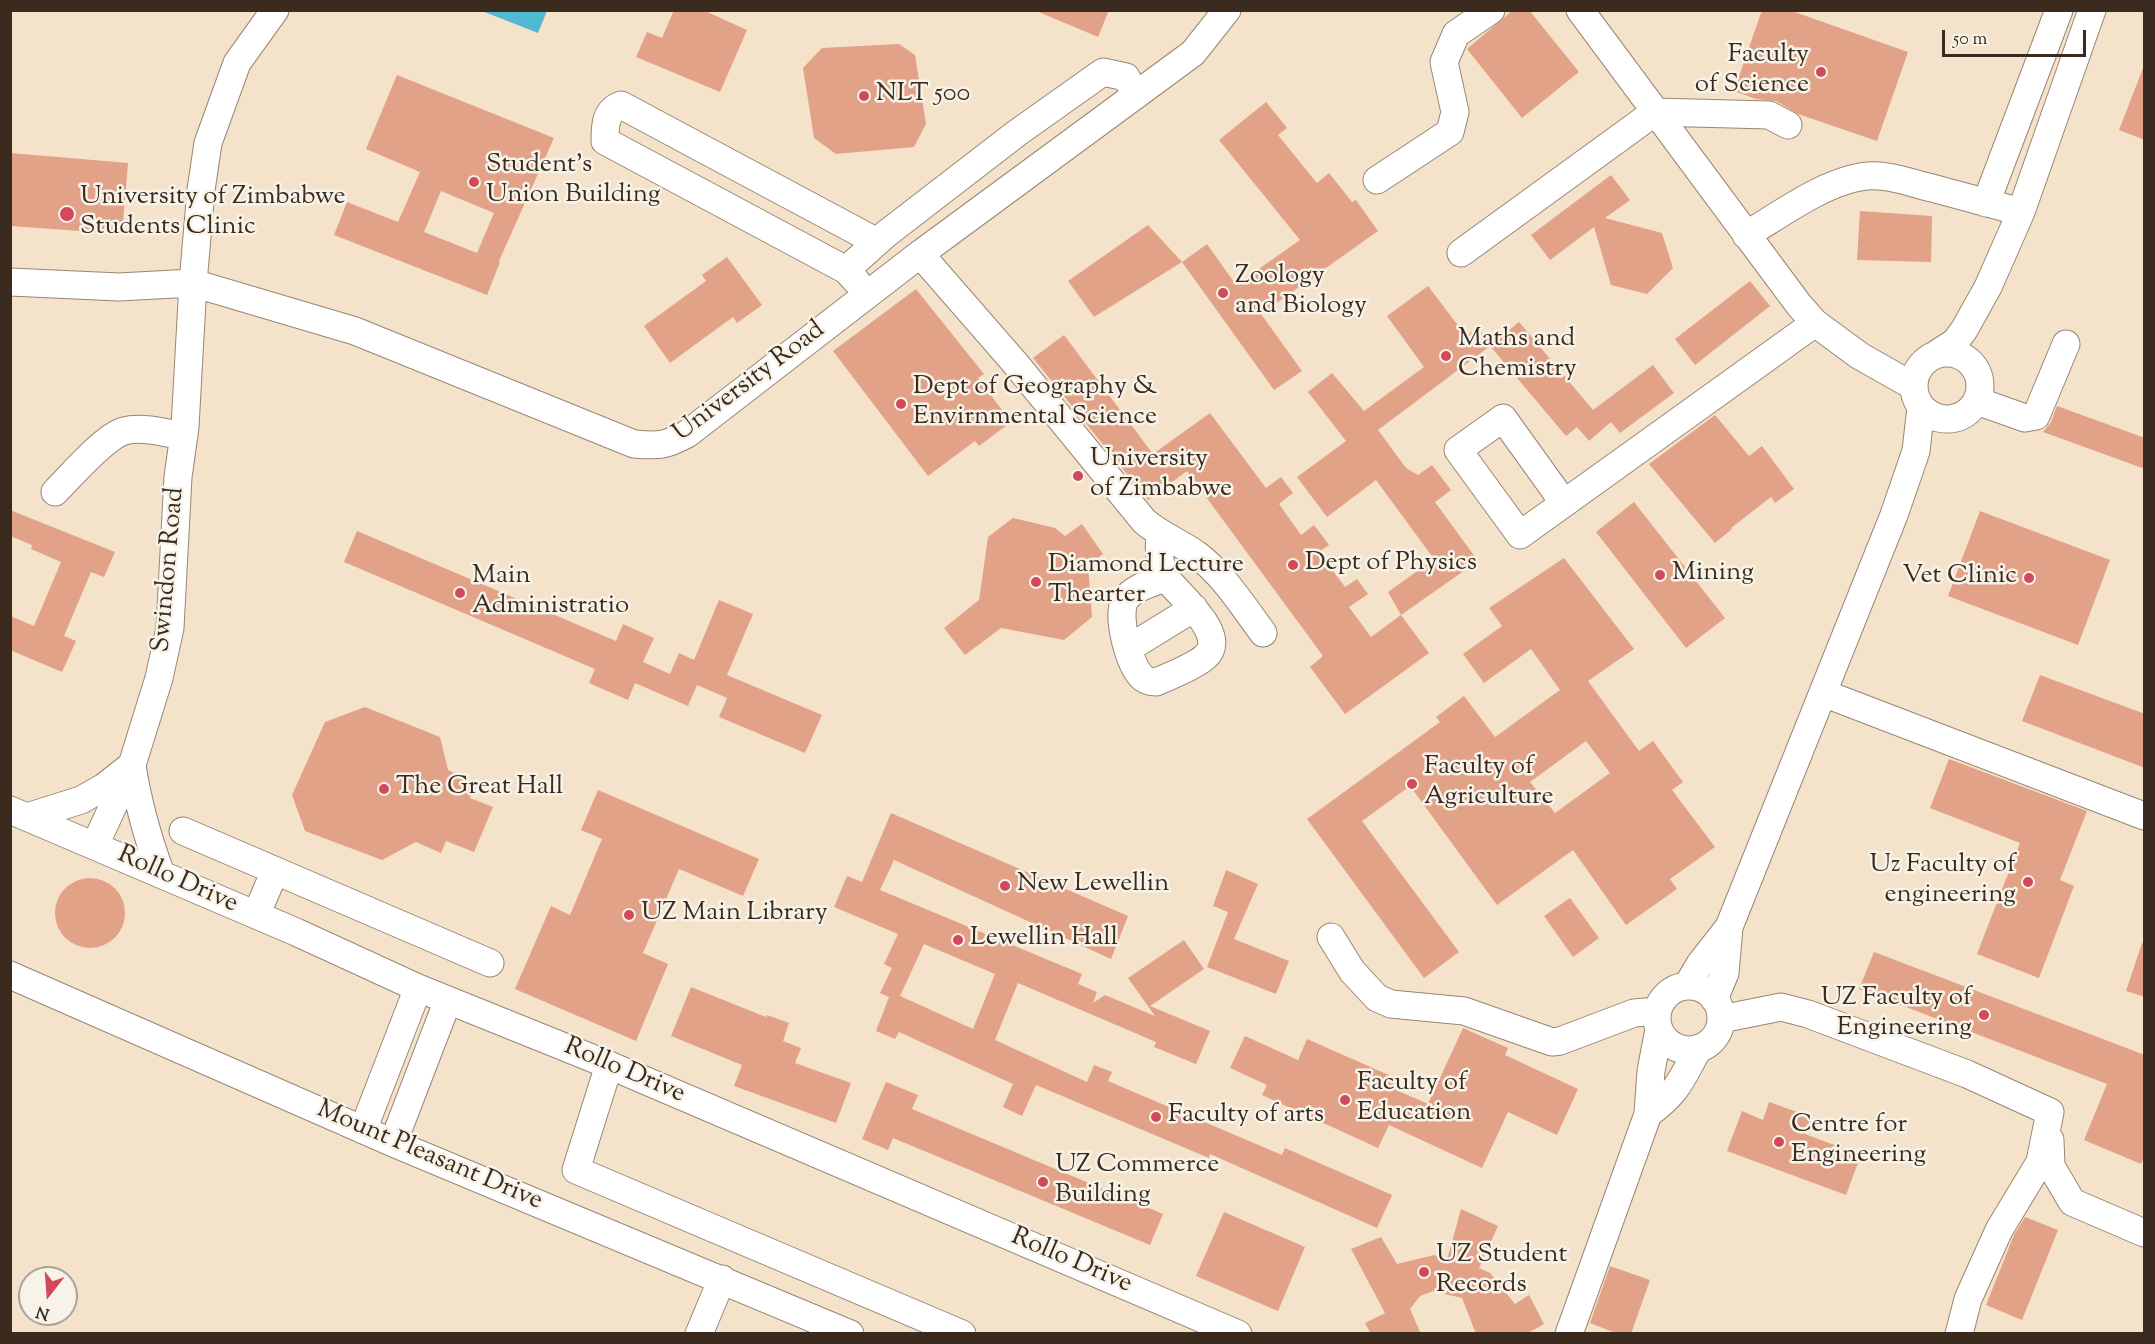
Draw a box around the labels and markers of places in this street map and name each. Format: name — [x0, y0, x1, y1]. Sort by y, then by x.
place label: Faculty of Science — [1695, 41, 1809, 102]
marker: Faculty of Science — [1814, 65, 1828, 79]
place label: NLT 500 — [876, 80, 970, 112]
marker: NLT 500 — [857, 89, 871, 103]
place label: Student's Union Building — [486, 151, 661, 212]
marker: Student's Union Building — [467, 175, 481, 189]
place label: University of Zimbabwe Students Clinic — [80, 183, 346, 244]
marker: University of Zimbabwe Students Clinic — [58, 205, 76, 223]
place label: Zoology and Biology — [1235, 262, 1367, 324]
marker: Zoology and Biology — [1216, 286, 1230, 300]
place label: Maths and Chemistry — [1458, 325, 1577, 386]
marker: Maths and Chemistry — [1439, 349, 1453, 363]
place label: Dept of Geography & Envirnmental Science — [913, 373, 1157, 434]
marker: Dept of Geography & Envirnmental Science — [894, 397, 908, 411]
place label: University of Zimbabwe — [1090, 445, 1232, 506]
marker: University of Zimbabwe — [1071, 469, 1085, 483]
place label: Dept of Physics — [1305, 549, 1477, 581]
place label: Diamond Lecture Thearter — [1048, 551, 1244, 612]
marker: Dept of Physics — [1286, 558, 1300, 572]
place label: Mining — [1672, 559, 1754, 591]
place label: Main Administratio — [472, 562, 629, 624]
place label: Vet Clinic — [1902, 562, 2017, 594]
marker: Mining — [1653, 568, 1667, 582]
marker: Vet Clinic — [2022, 571, 2036, 585]
marker: Diamond Lecture Thearter — [1029, 575, 1043, 589]
marker: Main Administratio — [453, 586, 467, 600]
place label: Faculty of Agriculture — [1424, 753, 1554, 814]
place label: The Great Hall — [396, 773, 563, 805]
marker: Faculty of Agriculture — [1405, 777, 1419, 791]
marker: The Great Hall — [377, 782, 391, 796]
place label: Uz Faculty of engineering — [1870, 851, 2016, 912]
place label: New Lewellin — [1017, 870, 1169, 902]
marker: Uz Faculty of engineering — [2021, 875, 2035, 889]
marker: New Lewellin — [998, 879, 1012, 893]
place label: UZ Main Library — [641, 899, 828, 931]
marker: UZ Main Library — [622, 908, 636, 922]
place label: Lewellin Hall — [970, 924, 1118, 956]
marker: Lewellin Hall — [951, 933, 965, 947]
place label: UZ Faculty of Engineering — [1821, 984, 1972, 1046]
marker: UZ Faculty of Engineering — [1977, 1008, 1991, 1022]
place label: Faculty of Education — [1357, 1069, 1471, 1130]
marker: Faculty of Education — [1338, 1093, 1352, 1107]
place label: Faculty of arts — [1168, 1101, 1324, 1133]
marker: Faculty of arts — [1149, 1110, 1163, 1124]
place label: Centre for Engineering — [1791, 1111, 1926, 1172]
marker: Centre for Engineering — [1772, 1135, 1786, 1149]
place label: UZ Commerce Building — [1055, 1151, 1219, 1212]
marker: UZ Commerce Building — [1036, 1175, 1050, 1189]
place label: UZ Student Records — [1436, 1241, 1567, 1302]
marker: UZ Student Records — [1417, 1265, 1431, 1279]

